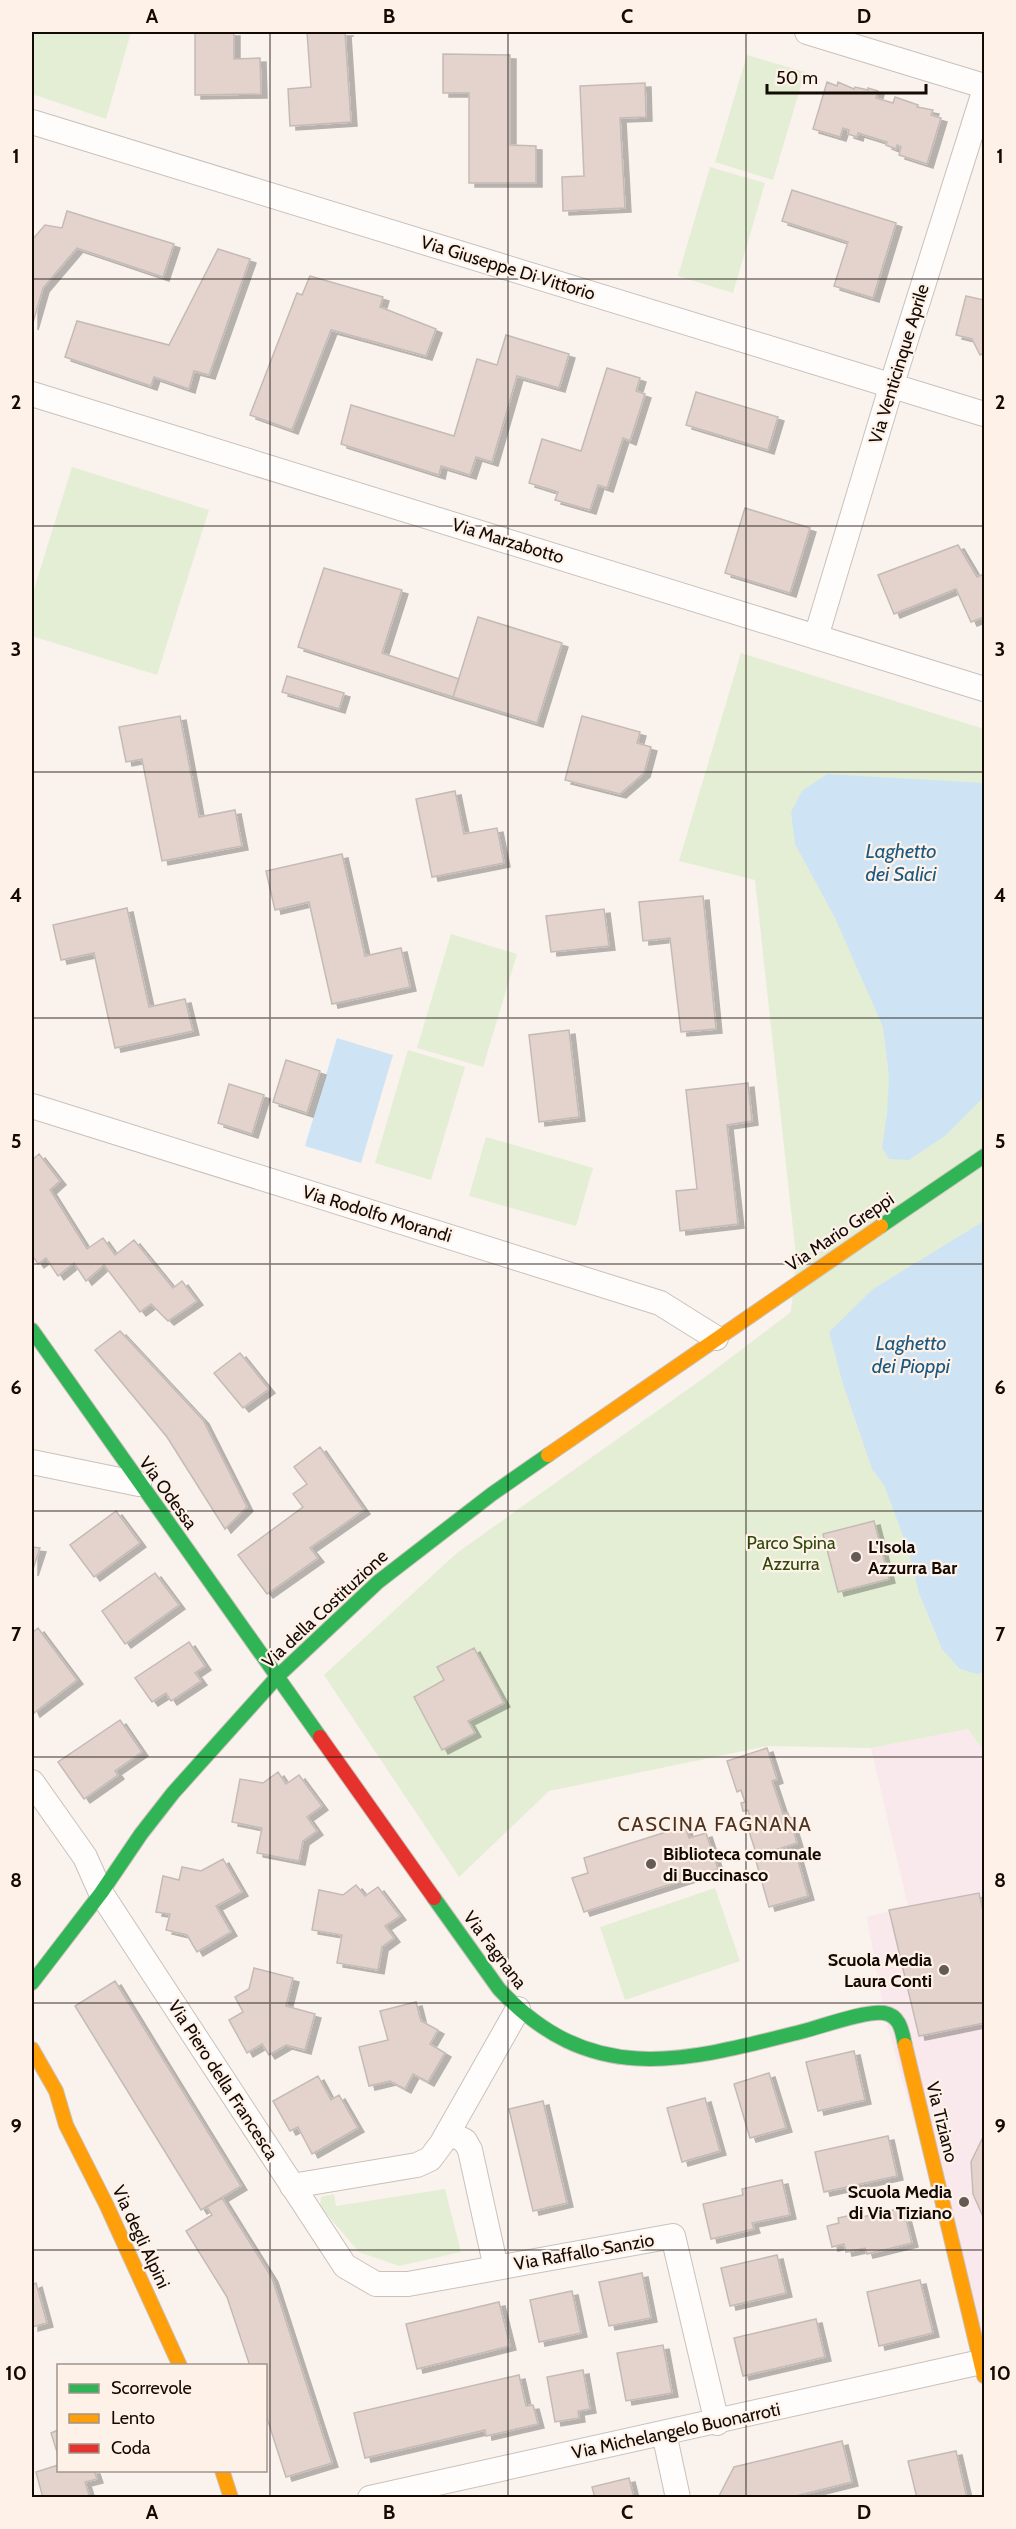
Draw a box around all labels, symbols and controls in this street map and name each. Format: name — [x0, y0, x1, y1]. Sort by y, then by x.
text: A — [146, 4, 159, 28]
text: B — [383, 4, 395, 28]
text: C — [621, 4, 633, 28]
text: D — [857, 4, 871, 28]
scale bar — [767, 57, 926, 95]
text: 50 m — [776, 67, 818, 89]
text: 1 — [12, 144, 20, 168]
text: 1 — [996, 144, 1004, 168]
street label: Via Giuseppe Di Vittorio — [418, 231, 598, 305]
street label: Via Venticinque Aprile — [864, 281, 934, 447]
text: 2 — [11, 390, 21, 414]
text: 2 — [995, 390, 1005, 414]
street label: Via Marzabotto — [449, 514, 567, 568]
text: 3 — [11, 637, 21, 661]
text: 3 — [995, 637, 1005, 661]
water label: Laghetto dei Salici — [866, 839, 937, 886]
text: 4 — [10, 883, 22, 907]
text: 4 — [994, 883, 1006, 907]
text: 5 — [11, 1129, 21, 1153]
text: 5 — [995, 1129, 1005, 1153]
street label: Via Rodolfo Morandi — [300, 1181, 454, 1247]
street label: Via Mario Greppi — [782, 1188, 898, 1276]
water label: Laghetto dei Pioppi — [872, 1331, 951, 1378]
text: 6 — [10, 1375, 22, 1399]
text: 6 — [994, 1375, 1006, 1399]
street label: Via Odessa — [134, 1452, 202, 1534]
park label: Parco Spina Azzurra — [746, 1532, 836, 1575]
place label: L'Isola Azzurra Bar — [868, 1536, 957, 1579]
street label: Via della Costituzione — [258, 1545, 392, 1673]
marker: L'Isola Azzurra Bar — [849, 1550, 863, 1564]
text: 7 — [11, 1622, 22, 1646]
text: 7 — [995, 1622, 1006, 1646]
district label: CASCINA FAGNANA — [618, 1812, 812, 1836]
place label: Biblioteca comunale di Buccinasco — [663, 1843, 821, 1886]
marker: Biblioteca comunale di Buccinasco — [644, 1857, 658, 1871]
text: 8 — [10, 1868, 22, 1892]
text: 8 — [994, 1868, 1006, 1892]
street label: Via Fagnana — [459, 1907, 532, 1994]
place label: Scuola Media Laura Conti — [828, 1949, 932, 1992]
marker: Scuola Media Laura Conti — [937, 1963, 951, 1977]
street label: Via Piero della Francesca — [163, 1996, 283, 2164]
street label: Via Tiziano — [921, 2079, 963, 2165]
text: 9 — [10, 2114, 22, 2138]
text: 9 — [994, 2114, 1006, 2138]
place label: Scuola Media di Via Tiziano — [848, 2181, 952, 2224]
street label: Via degli Alpini — [107, 2182, 175, 2292]
marker: Scuola Media di Via Tiziano — [957, 2195, 971, 2209]
street label: Via Raffallo Sanzio — [512, 2229, 656, 2275]
text: 10 — [5, 2361, 27, 2385]
text: 10 — [989, 2361, 1011, 2385]
legend — [57, 2364, 267, 2472]
text: Scorrevole — [111, 2377, 192, 2399]
street label: Via Michelangelo Buonarroti — [570, 2398, 782, 2464]
text: Lento — [111, 2407, 155, 2429]
text: Coda — [111, 2437, 151, 2459]
text: A — [146, 2500, 159, 2524]
text: B — [383, 2500, 395, 2524]
text: C — [621, 2500, 633, 2524]
text: D — [857, 2500, 871, 2524]

